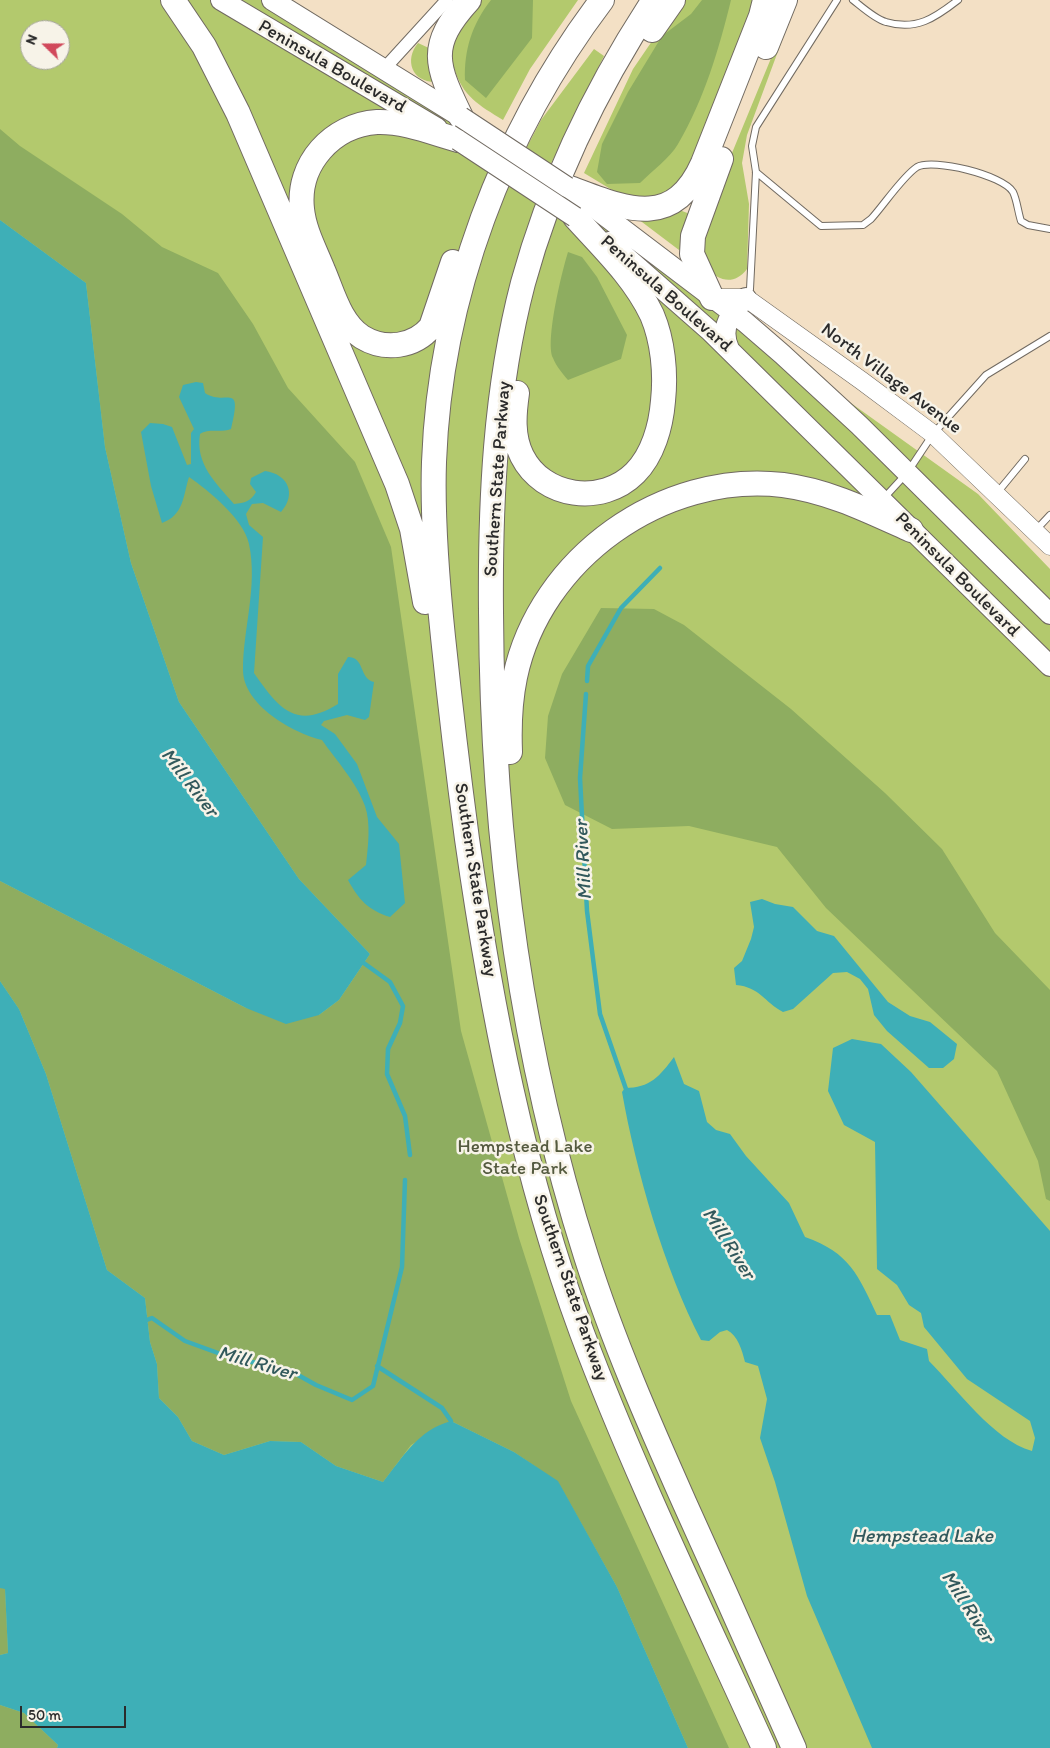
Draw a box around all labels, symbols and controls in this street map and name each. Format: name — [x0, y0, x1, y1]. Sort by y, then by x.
street label: Peninsula Boulevard — [254, 15, 410, 119]
north arrow — [20, 20, 70, 70]
text: N — [22, 32, 41, 47]
street label: Peninsula Boulevard — [595, 230, 737, 358]
street label: North Village Avenue — [816, 319, 966, 439]
street label: Southern State Parkway — [480, 380, 516, 578]
street label: Peninsula Boulevard — [890, 508, 1024, 642]
water label: Mill River — [155, 744, 223, 822]
street label: Southern State Parkway — [448, 781, 502, 979]
water label: Mill River — [570, 819, 598, 901]
park label: Hempstead Lake State Park — [458, 1136, 592, 1180]
street label: Southern State Parkway — [527, 1192, 613, 1384]
water label: Mill River — [696, 1204, 760, 1284]
water label: Mill River — [215, 1341, 299, 1387]
water label: Hempstead Lake — [851, 1525, 993, 1549]
water label: Mill River — [935, 1567, 999, 1647]
scale bar — [22, 1696, 129, 1728]
text: 50 m — [28, 1706, 61, 1724]

